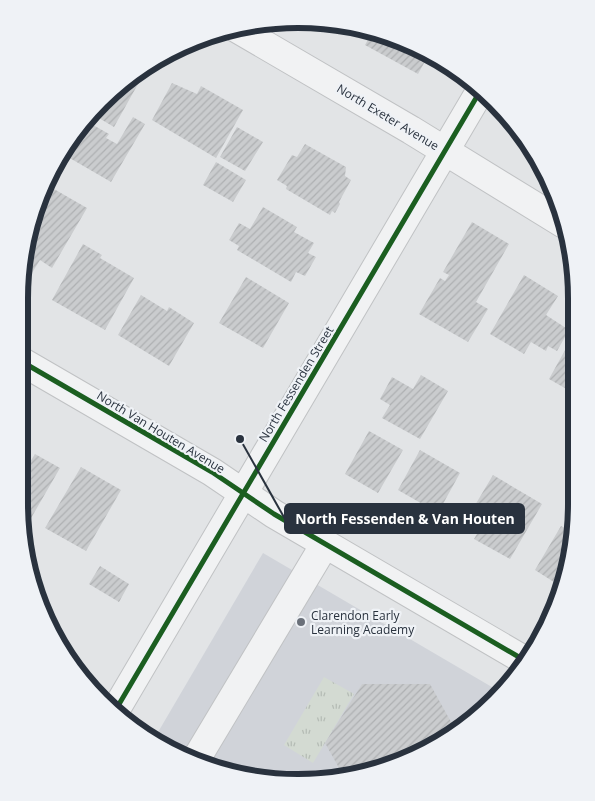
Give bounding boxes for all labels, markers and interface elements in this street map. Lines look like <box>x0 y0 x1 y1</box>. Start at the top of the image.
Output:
street label: North Exeter Avenue <box>334 80 442 154</box>
street label: North Fessenden Street <box>255 323 337 445</box>
street label: North Van Houten Avenue <box>94 387 229 477</box>
callout: North Fessenden & Van Houten <box>285 504 524 533</box>
text: North Fessenden & Van Houten <box>295 509 515 528</box>
place label: Clarendon Early Learning Academy <box>311 607 415 638</box>
marker: Clarendon Early Learning Academy <box>295 616 307 628</box>

